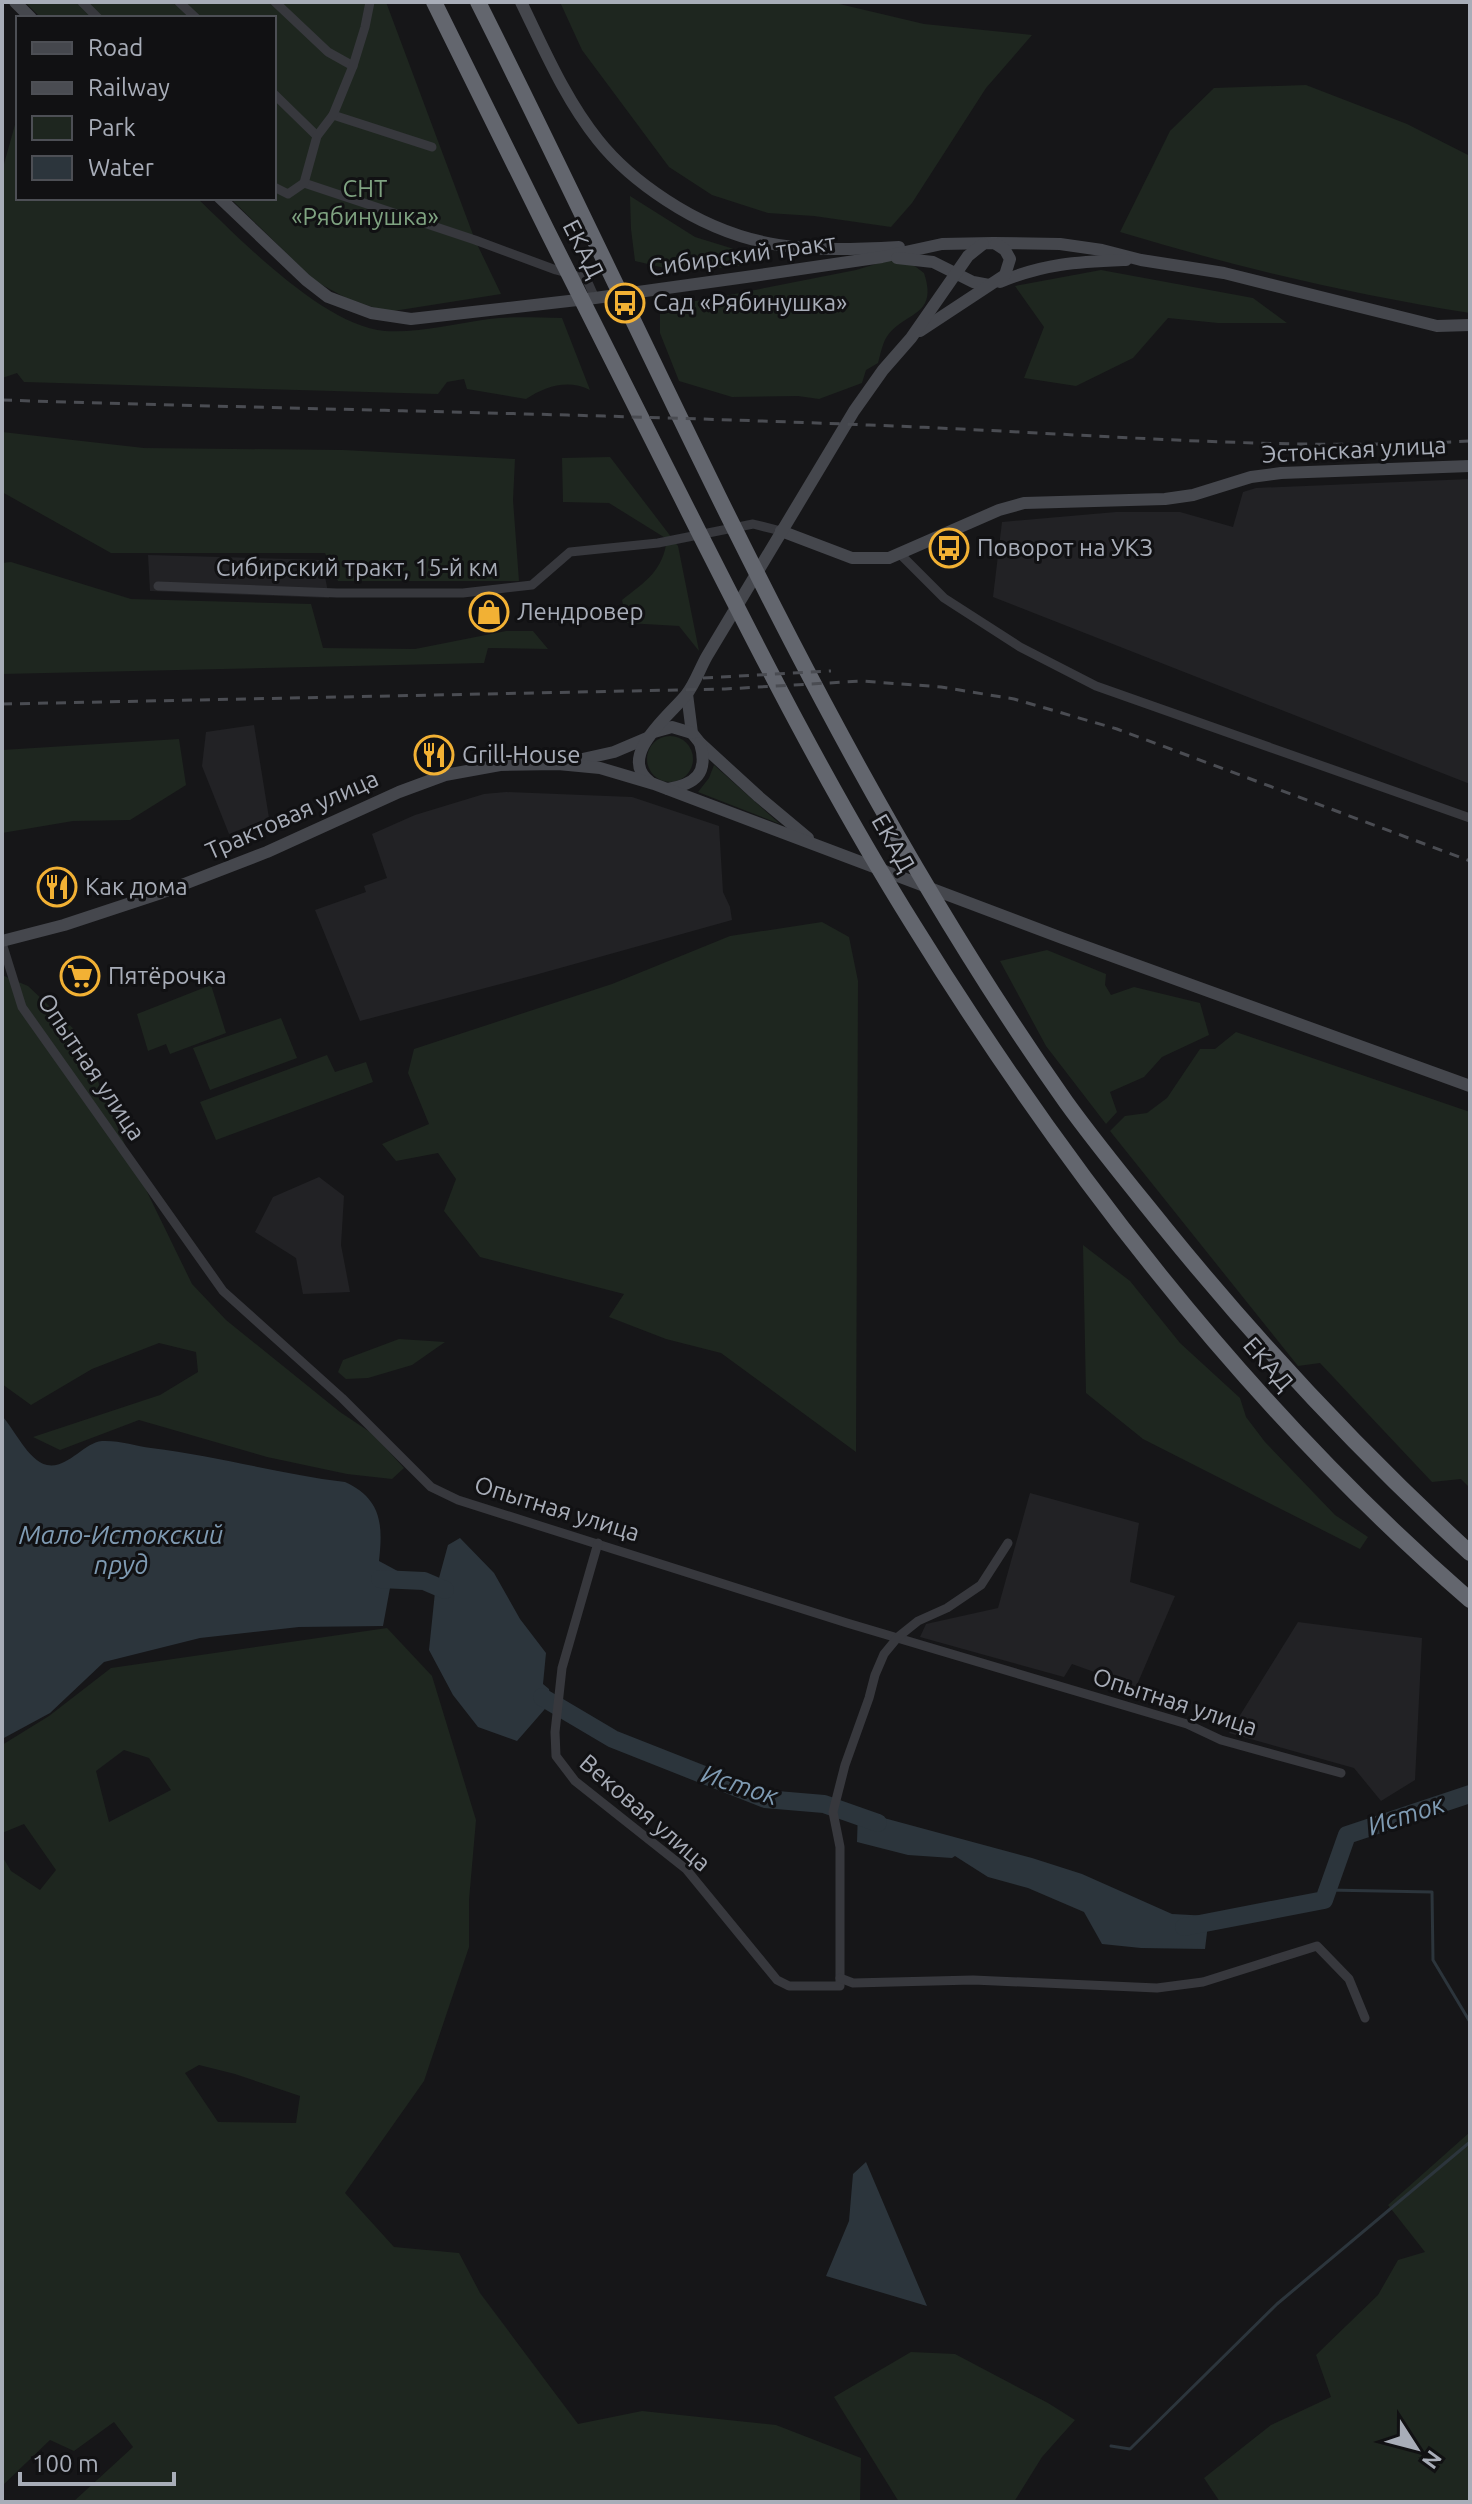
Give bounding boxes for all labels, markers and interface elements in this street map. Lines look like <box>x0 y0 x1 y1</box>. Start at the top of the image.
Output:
legend <box>16 16 276 200</box>
text: Road <box>88 34 143 61</box>
text: Railway <box>88 74 170 101</box>
text: Park <box>88 114 136 141</box>
text: Water <box>88 154 154 181</box>
park label: СНТ «Рябинушка» <box>291 175 439 230</box>
street label: ЕКАД <box>557 215 609 282</box>
street label: Сибирский тракт <box>647 228 838 281</box>
bus stop icon: Сад «Рябинушка» <box>604 282 646 324</box>
place label: Сад «Рябинушка» <box>653 289 847 316</box>
street label: Эстонская улица <box>1261 431 1447 468</box>
bus stop icon: Поворот на УКЗ <box>928 527 970 569</box>
place label: Поворот на УКЗ <box>977 534 1153 561</box>
street label: Сибирский тракт, 15-й км <box>216 554 498 581</box>
shop icon: Лендровер <box>468 591 510 633</box>
place label: Лендровер <box>517 598 644 625</box>
restaurant icon: Grill-House <box>413 734 455 776</box>
place label: Grill-House <box>462 741 581 768</box>
street label: Трактовая улица <box>201 764 382 865</box>
street label: ЕКАД <box>866 809 921 876</box>
restaurant icon: Как дома <box>36 866 78 908</box>
place label: Как дома <box>85 873 188 900</box>
supermarket icon: Пятёрочка <box>59 955 101 997</box>
place label: Пятёрочка <box>108 962 227 989</box>
street label: Опытная улица <box>32 988 151 1145</box>
street label: ЕКАД <box>1238 1332 1299 1396</box>
street label: Опытная улица <box>471 1471 643 1546</box>
water label: Мало-Истокский пруд <box>19 1520 223 1579</box>
street label: Опытная улица <box>1089 1662 1261 1741</box>
street label: Вековая улица <box>575 1749 716 1877</box>
water label: Исток <box>698 1758 783 1811</box>
water label: Исток <box>1364 1788 1448 1841</box>
north arrow <box>1376 2408 1456 2488</box>
scale bar <box>20 2436 174 2486</box>
text: N <box>1418 2446 1448 2474</box>
text: 100 m <box>32 2450 99 2477</box>

